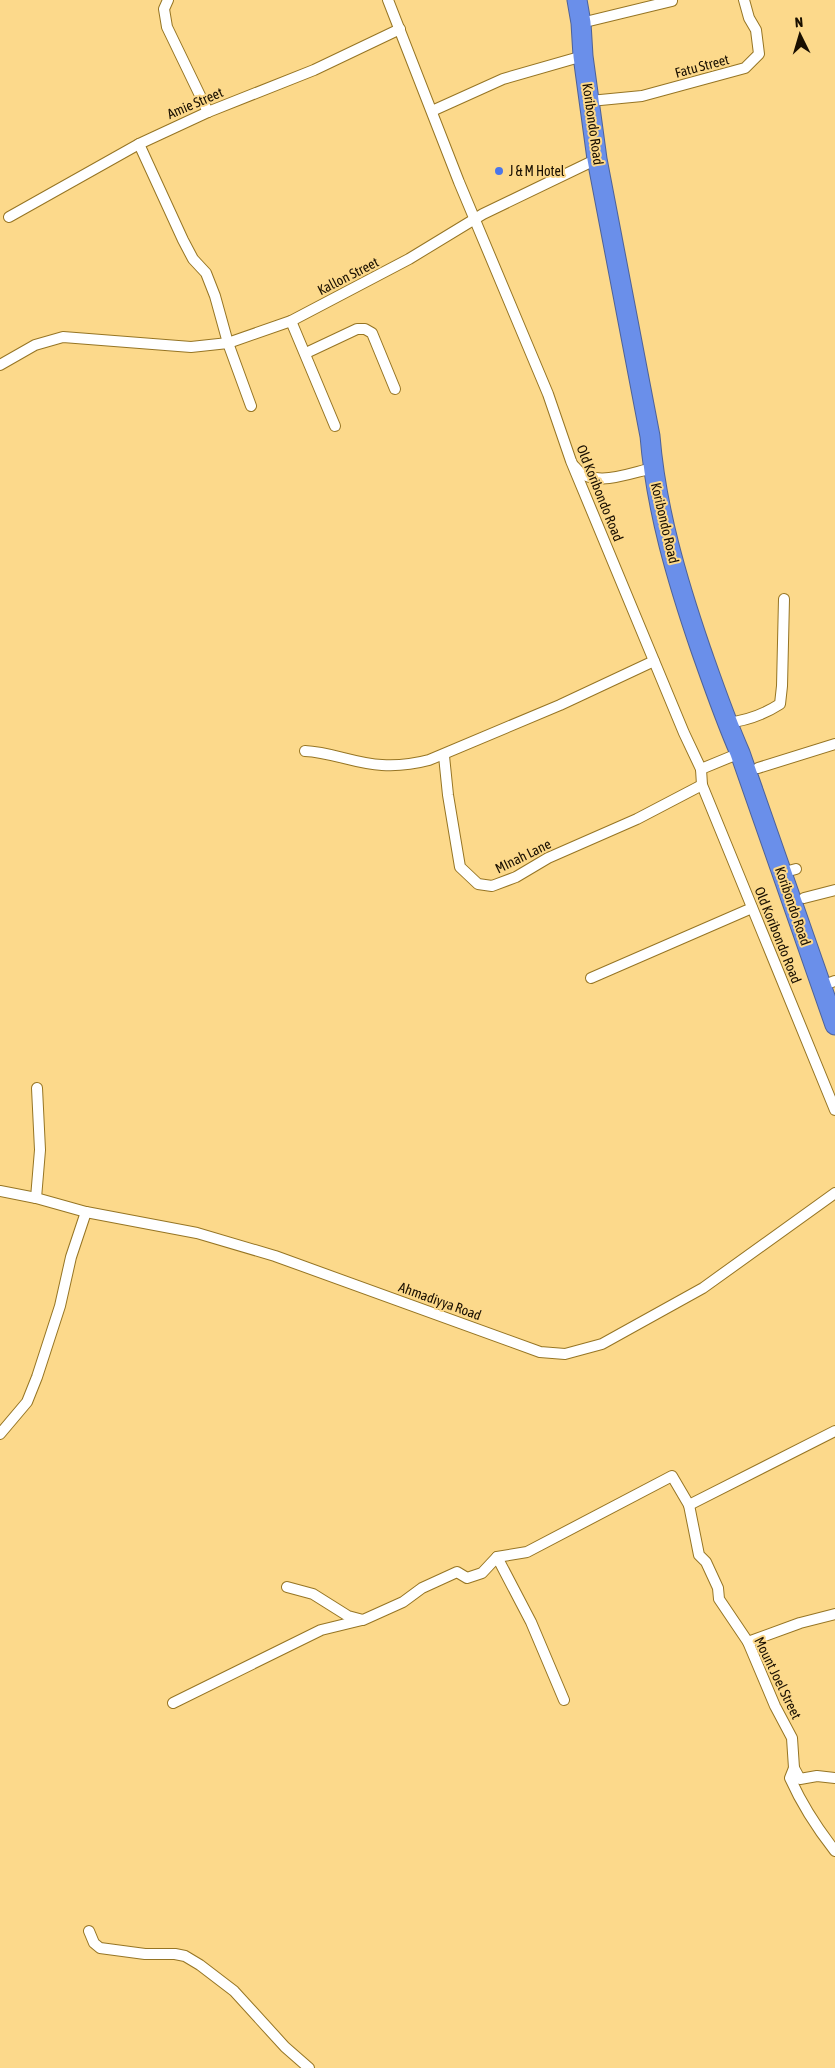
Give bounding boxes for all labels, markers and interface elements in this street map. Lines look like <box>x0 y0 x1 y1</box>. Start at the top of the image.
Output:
north arrow <box>775 10 825 60</box>
text: N <box>794 14 804 30</box>
street label: Fatu Street <box>673 51 731 81</box>
street label: Koribondo Road <box>579 82 607 166</box>
street label: Amie Street <box>165 84 225 122</box>
place label: J & M Hotel <box>509 163 565 179</box>
marker: J & M Hotel <box>493 165 505 177</box>
street label: Kallon Street <box>315 254 381 298</box>
street label: Old Koribondo Road <box>573 442 627 544</box>
street label: Koribondo Road <box>648 481 682 565</box>
street label: MInah Lane <box>493 836 553 876</box>
street label: Koribondo Road <box>772 864 814 948</box>
street label: Old Koribondo Road <box>751 884 805 986</box>
street label: Ahmadiyya Road <box>397 1279 483 1323</box>
street label: Mount Joel Street <box>751 1634 805 1722</box>

